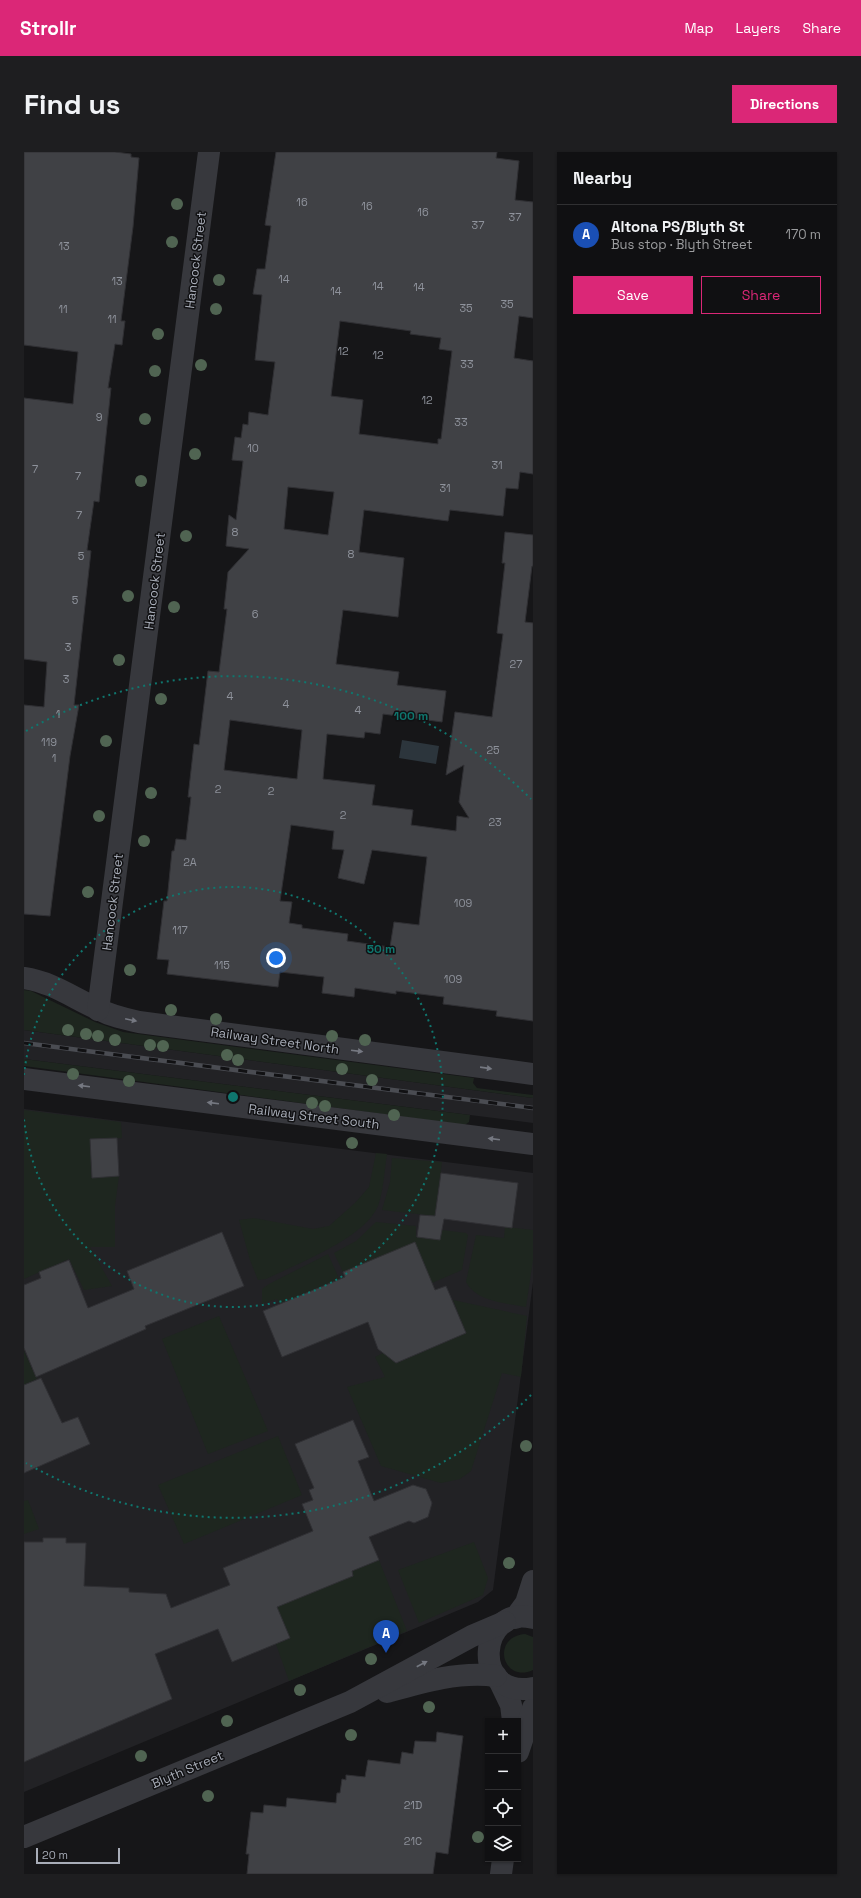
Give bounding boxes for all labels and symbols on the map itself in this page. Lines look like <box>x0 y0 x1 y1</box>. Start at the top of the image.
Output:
house number: 16 <box>296 195 308 209</box>
house number: 16 <box>361 199 373 213</box>
house number: 16 <box>417 205 429 219</box>
house number: 37 <box>509 210 521 224</box>
street label: Hancock Street <box>181 211 210 310</box>
house number: 37 <box>472 218 484 232</box>
house number: 13 <box>58 239 70 253</box>
house number: 14 <box>278 272 290 286</box>
house number: 13 <box>111 274 123 288</box>
house number: 14 <box>372 279 384 293</box>
house number: 14 <box>413 280 425 294</box>
house number: 14 <box>330 284 342 298</box>
house number: 35 <box>500 297 514 311</box>
house number: 35 <box>459 301 473 315</box>
house number: 11 <box>58 302 68 316</box>
house number: 11 <box>107 312 117 326</box>
house number: 12 <box>337 344 349 358</box>
house number: 12 <box>372 348 384 362</box>
house number: 33 <box>460 357 474 371</box>
house number: 12 <box>421 393 433 407</box>
house number: 9 <box>96 410 103 424</box>
house number: 33 <box>454 415 468 429</box>
house number: 10 <box>247 441 259 455</box>
house number: 31 <box>491 458 503 472</box>
house number: 7 <box>32 462 38 476</box>
house number: 7 <box>75 469 81 483</box>
house number: 31 <box>439 481 451 495</box>
house number: 7 <box>76 508 82 522</box>
house number: 8 <box>232 525 239 539</box>
street label: Hancock Street <box>140 532 169 631</box>
house number: 8 <box>348 547 355 561</box>
house number: 5 <box>78 549 85 563</box>
house number: 5 <box>72 593 79 607</box>
house number: 6 <box>252 607 259 621</box>
house number: 3 <box>65 640 72 654</box>
house number: 27 <box>510 657 522 671</box>
house number: 3 <box>63 672 70 686</box>
house number: 4 <box>227 689 234 703</box>
house number: 4 <box>283 697 290 711</box>
house number: 4 <box>355 703 362 717</box>
house number: 1 <box>56 707 60 721</box>
text: 100 m <box>394 708 428 724</box>
house number: 119 <box>41 735 57 749</box>
house number: 25 <box>486 743 500 757</box>
house number: 1 <box>52 751 56 765</box>
house number: 2 <box>215 782 222 796</box>
house number: 2 <box>268 784 275 798</box>
house number: 2 <box>340 808 347 822</box>
house number: 23 <box>488 815 502 829</box>
street label: Hancock Street <box>98 853 127 952</box>
house number: 2A <box>183 855 197 869</box>
house number: 109 <box>454 896 472 910</box>
house number: 117 <box>172 923 188 937</box>
text: 50 m <box>367 941 395 957</box>
your location <box>266 948 286 968</box>
house number: 115 <box>214 958 230 972</box>
house number: 109 <box>444 972 462 986</box>
one-way arrow <box>125 1017 138 1023</box>
street label: Railway Street North <box>210 1023 340 1058</box>
one-way arrow <box>351 1048 363 1054</box>
one-way arrow <box>480 1065 492 1071</box>
one-way arrow <box>78 1083 90 1090</box>
centre of rings <box>226 1090 240 1104</box>
one-way arrow <box>207 1100 219 1106</box>
street label: Railway Street South <box>247 1100 380 1133</box>
one-way arrow <box>488 1136 500 1142</box>
pin: A <box>373 1620 399 1653</box>
one-way arrow <box>416 1660 427 1667</box>
street label: Blyth Street <box>149 1747 226 1792</box>
house number: 21D <box>404 1798 422 1812</box>
house number: 21C <box>404 1834 422 1848</box>
scale bar <box>36 1846 120 1865</box>

